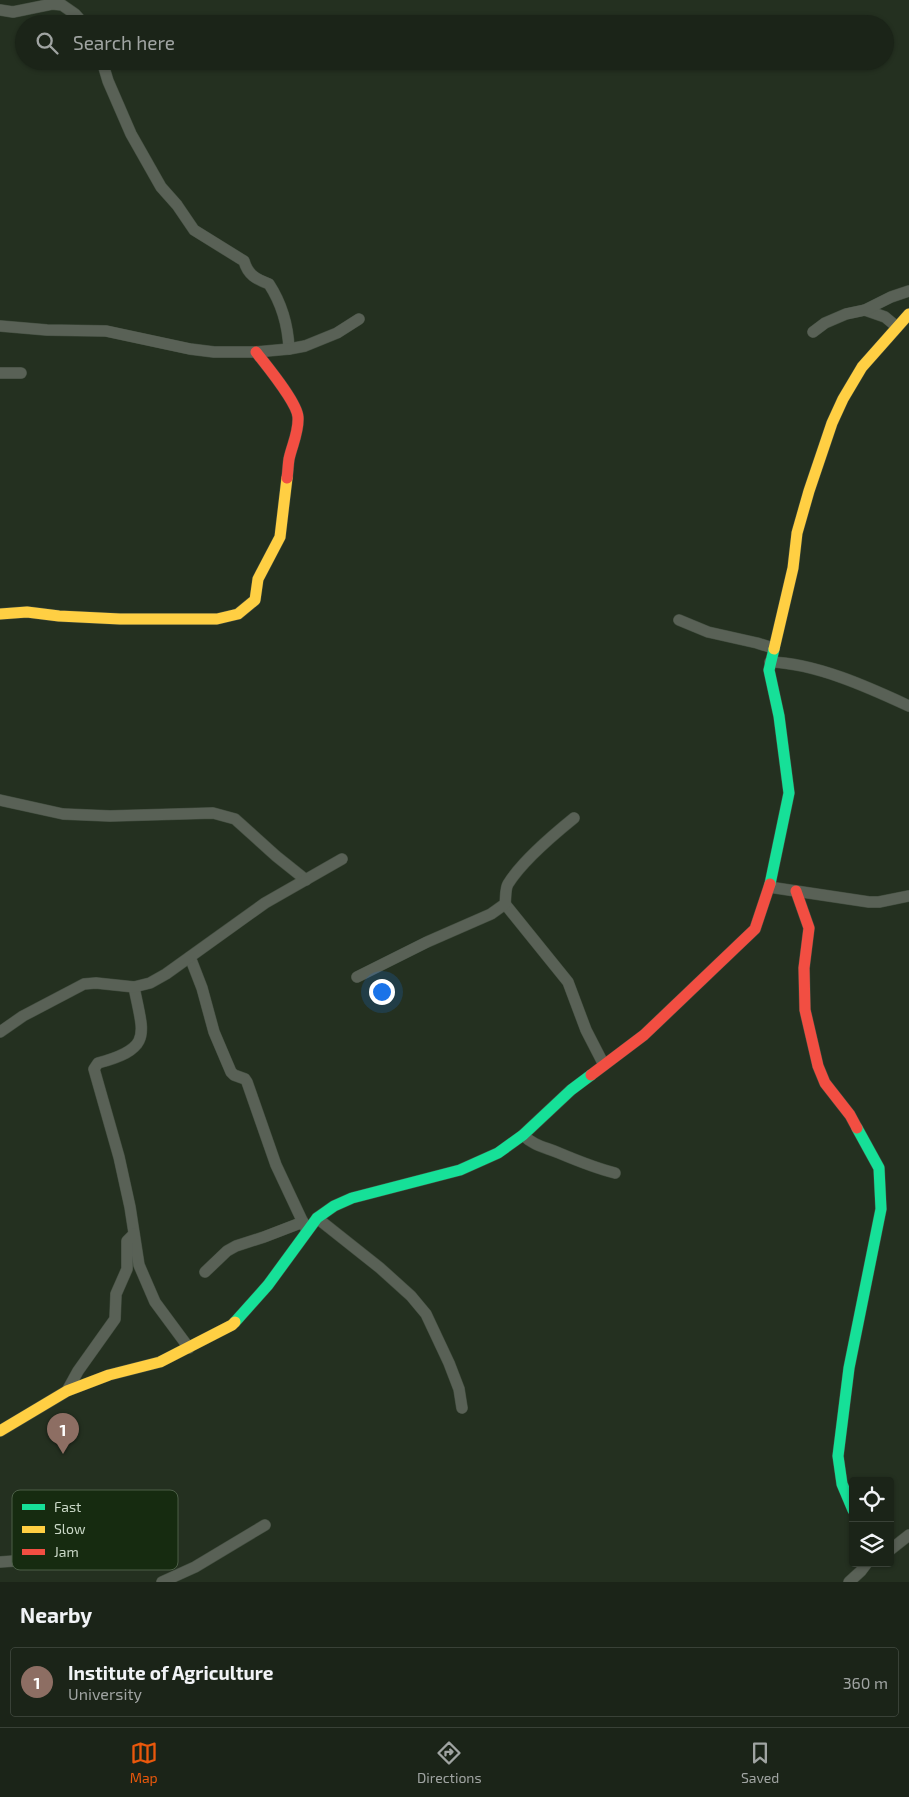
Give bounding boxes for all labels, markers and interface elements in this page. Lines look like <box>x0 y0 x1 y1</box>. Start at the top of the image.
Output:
search box <box>15 15 894 70</box>
icon: search <box>33 29 61 57</box>
text: Search here <box>73 31 175 54</box>
your location <box>369 979 395 1005</box>
pin: 1 <box>47 1413 79 1454</box>
map controls <box>849 1477 894 1567</box>
button: locate <box>849 1477 894 1522</box>
legend <box>12 1490 178 1570</box>
text: Fast <box>54 1498 81 1515</box>
text: Slow <box>54 1520 86 1537</box>
button: layers <box>849 1522 894 1567</box>
text: Jam <box>54 1543 79 1560</box>
text: Nearby <box>20 1602 92 1627</box>
text: Institute of Agriculture <box>68 1661 273 1684</box>
text: 1 <box>34 1673 40 1692</box>
text: 360 m <box>843 1673 888 1692</box>
text: University <box>68 1684 142 1703</box>
tab: Map <box>130 1739 158 1786</box>
tab: Directions <box>417 1739 482 1786</box>
tab: Saved <box>741 1739 779 1786</box>

